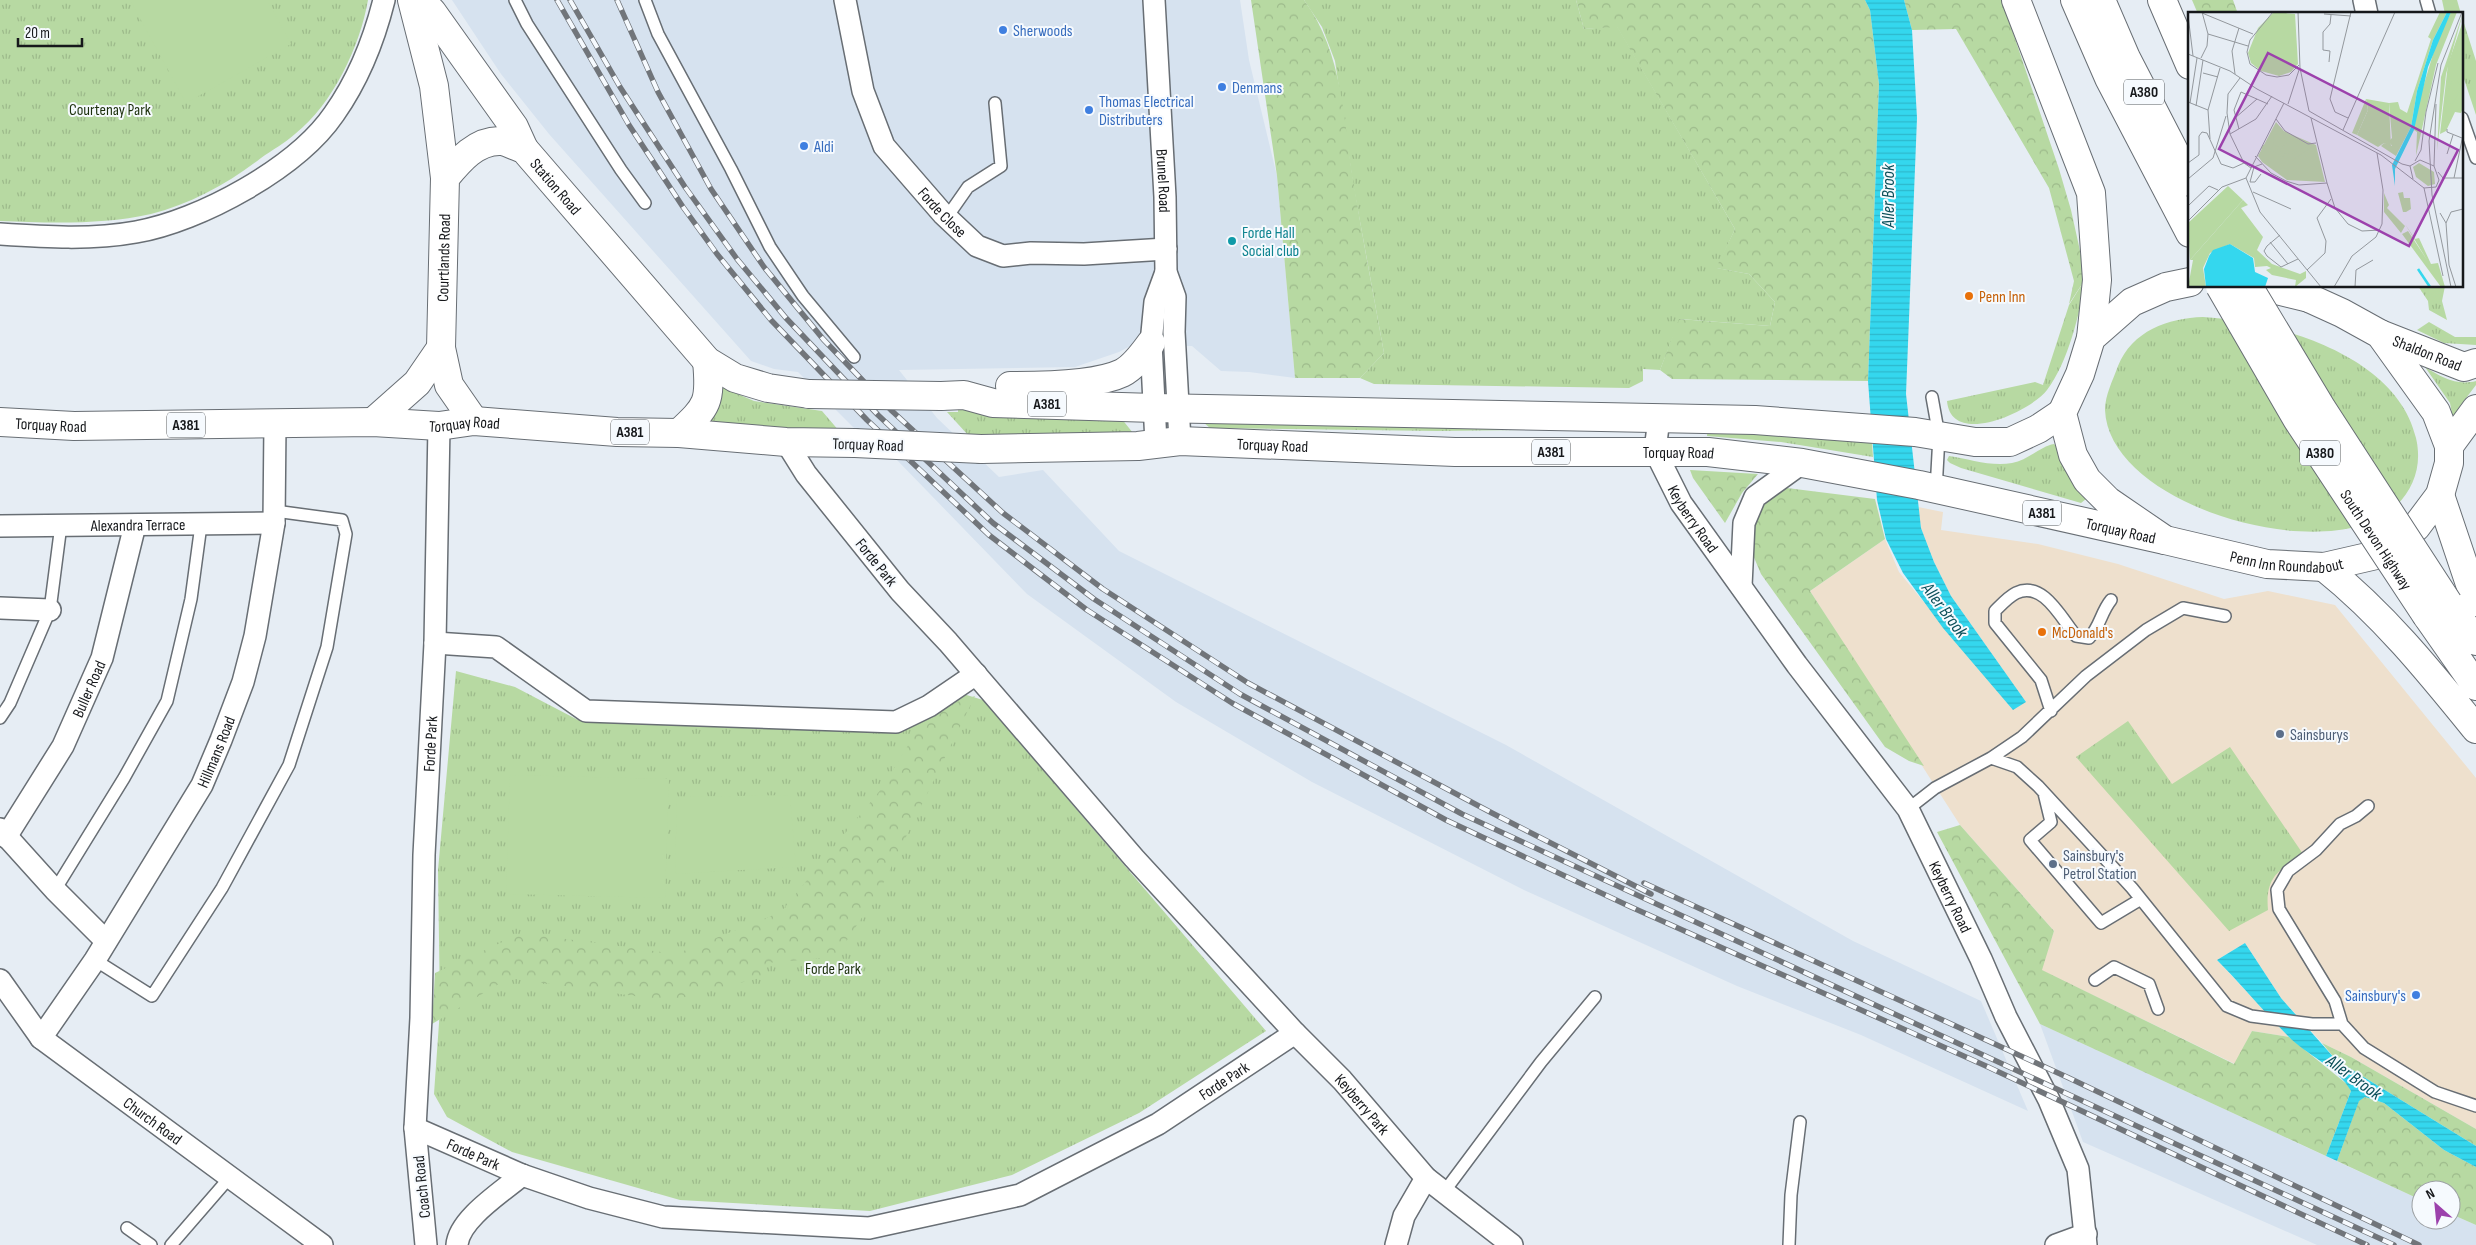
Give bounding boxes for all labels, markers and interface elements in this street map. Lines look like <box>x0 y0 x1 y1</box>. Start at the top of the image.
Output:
inset map <box>2188 12 2464 288</box>
scale bar <box>18 15 81 47</box>
place label: Sherwoods <box>1013 22 1073 41</box>
text: 20 m <box>25 24 50 43</box>
marker: Sherwoods <box>997 24 1009 36</box>
place label: Denmans <box>1232 79 1282 98</box>
road number: A380 <box>2124 80 2164 104</box>
marker: Denmans <box>1216 81 1228 93</box>
place label: Thomas Electrical Distributers <box>1099 93 1194 130</box>
park label: Courtenay Park <box>69 101 151 120</box>
marker: Thomas Electrical Distributers <box>1083 104 1095 116</box>
place label: Aldi <box>813 138 834 157</box>
marker: Aldi <box>798 140 810 152</box>
street label: Brunel Road <box>1151 148 1173 213</box>
street label: Station Road <box>525 155 585 219</box>
water label: Aller Brook <box>1878 163 1899 229</box>
street label: Forde Close <box>913 184 970 242</box>
street label: Courtlands Road <box>434 213 455 302</box>
place label: Forde Hall Social club <box>1242 224 1299 261</box>
marker: Forde Hall Social club <box>1226 235 1238 247</box>
place label: Penn Inn <box>1979 288 2025 307</box>
marker: Penn Inn <box>1963 290 1975 302</box>
street label: Shaldon Road <box>2390 332 2464 376</box>
road number: A381 <box>1028 392 1066 416</box>
road number: A381 <box>167 412 205 438</box>
street label: Torquay Road <box>428 413 501 437</box>
street label: Torquay Road <box>15 415 87 437</box>
road number: A381 <box>611 420 649 444</box>
street label: Torquay Road <box>832 435 904 456</box>
street label: Torquay Road <box>1237 435 1309 457</box>
road number: A381 <box>1532 440 1570 464</box>
road number: A380 <box>2300 440 2340 466</box>
street label: Torquay Road <box>1643 444 1715 464</box>
street label: Keyberry Road <box>1663 482 1721 557</box>
street label: South Devon Highway <box>2335 487 2415 594</box>
road number: A381 <box>2023 500 2061 526</box>
street label: Torquay Road <box>2084 515 2157 549</box>
street label: Alexandra Terrace <box>90 516 185 536</box>
street label: Forde Park <box>851 535 901 591</box>
street label: Penn Inn Roundabout <box>2228 548 2346 578</box>
water label: Aller Brook <box>1917 578 1973 643</box>
place label: McDonald's <box>2052 624 2114 643</box>
marker: McDonald's <box>2036 626 2048 638</box>
street label: Buller Road <box>69 658 111 721</box>
street label: Hillmans Road <box>194 714 240 791</box>
street label: Forde Park <box>420 716 442 772</box>
place label: Sainsburys <box>2290 726 2349 745</box>
marker: Sainsburys <box>2274 728 2286 740</box>
place label: Sainsbury's Petrol Station <box>2063 847 2137 884</box>
street label: Keyberry Road <box>1924 858 1975 936</box>
marker: Sainsbury's Petrol Station <box>2047 858 2059 870</box>
park label: Forde Park <box>805 960 861 979</box>
place label: Sainsbury's <box>2345 987 2406 1006</box>
marker: Sainsbury's <box>2410 989 2422 1001</box>
water label: Aller Brook <box>2321 1050 2386 1105</box>
street label: Forde Park <box>1196 1058 1253 1105</box>
street label: Keyberry Park <box>1330 1070 1393 1139</box>
street label: Church Road <box>119 1094 185 1149</box>
street label: Forde Park <box>444 1135 502 1175</box>
street label: Coach Road <box>410 1155 435 1219</box>
north arrow <box>2411 1180 2461 1230</box>
text: N <box>2423 1185 2438 1203</box>

